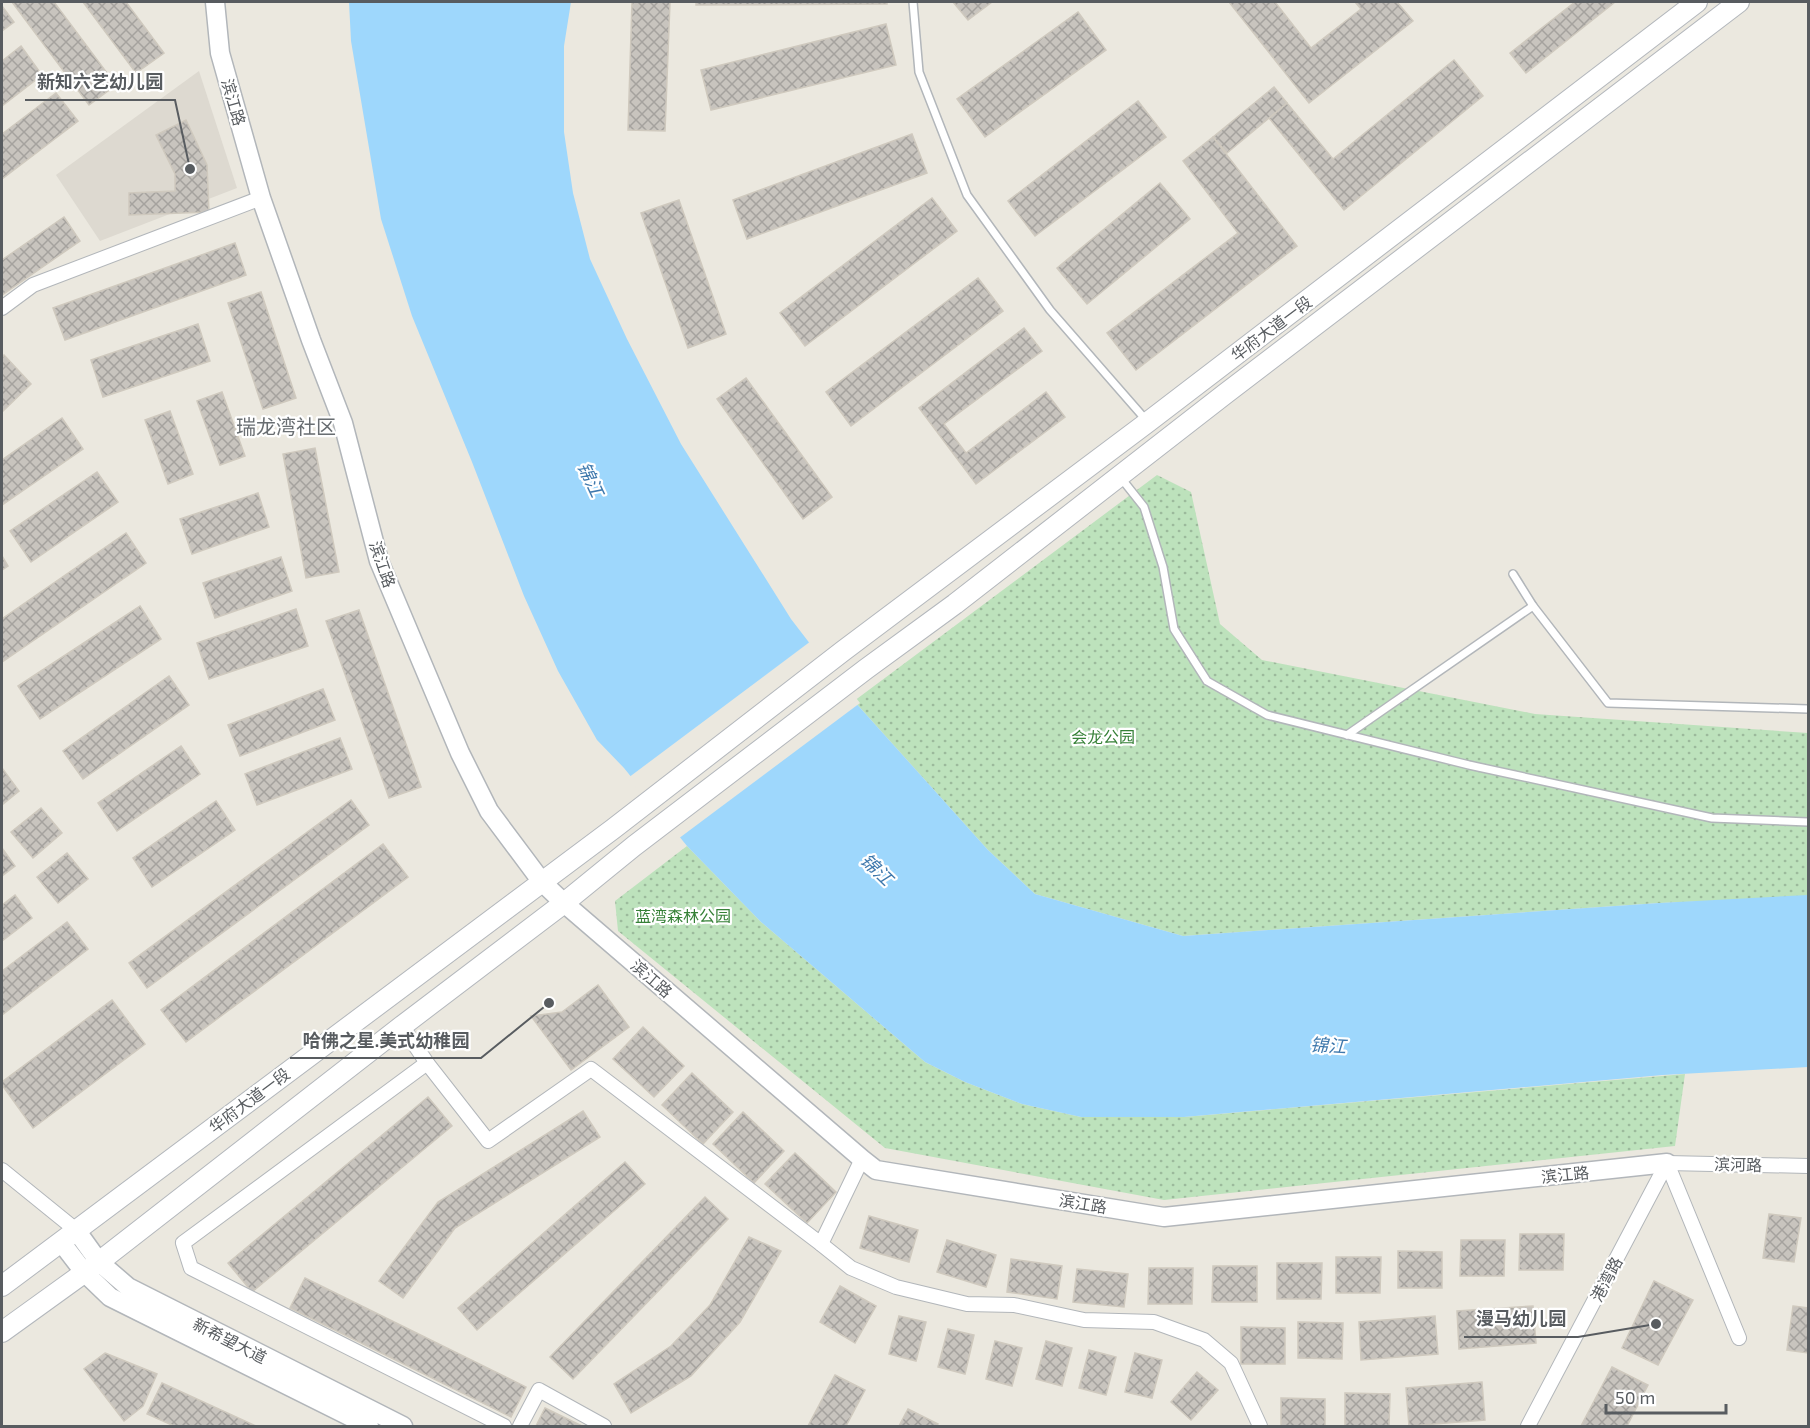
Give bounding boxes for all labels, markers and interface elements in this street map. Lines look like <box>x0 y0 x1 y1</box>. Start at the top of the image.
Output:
callout: 新知六艺幼儿园 <box>25 64 175 100</box>
text: 新知六艺幼儿园 <box>37 70 163 92</box>
street label: 滨江路 <box>218 76 250 128</box>
street label: 华府大道一段 <box>1227 292 1315 364</box>
district label: 瑞龙湾社区 <box>236 414 336 438</box>
water label: 锦江 <box>573 458 609 502</box>
street label: 滨江路 <box>366 538 400 590</box>
park label: 会龙公园 <box>1071 727 1135 746</box>
water label: 锦江 <box>856 849 899 891</box>
park label: 蓝湾森林公园 <box>635 906 731 925</box>
street label: 滨江路 <box>628 955 676 1001</box>
callout: 哈佛之星.美式幼稚园 <box>290 1022 481 1058</box>
text: 哈佛之星.美式幼稚园 <box>303 1029 469 1051</box>
water label: 锦江 <box>1309 1033 1349 1057</box>
street label: 华府大道一段 <box>205 1064 293 1136</box>
street label: 滨河路 <box>1714 1154 1762 1174</box>
street label: 滨江路 <box>1540 1162 1590 1186</box>
street label: 滨江路 <box>1058 1190 1108 1216</box>
street label: 港湾路 <box>1586 1253 1626 1305</box>
callout: 漫马幼儿园 <box>1464 1301 1578 1337</box>
text: 漫马幼儿园 <box>1476 1307 1566 1329</box>
street label: 新希望大道 <box>190 1313 270 1367</box>
scale bar <box>1606 1377 1726 1415</box>
text: 50 m <box>1615 1386 1655 1408</box>

